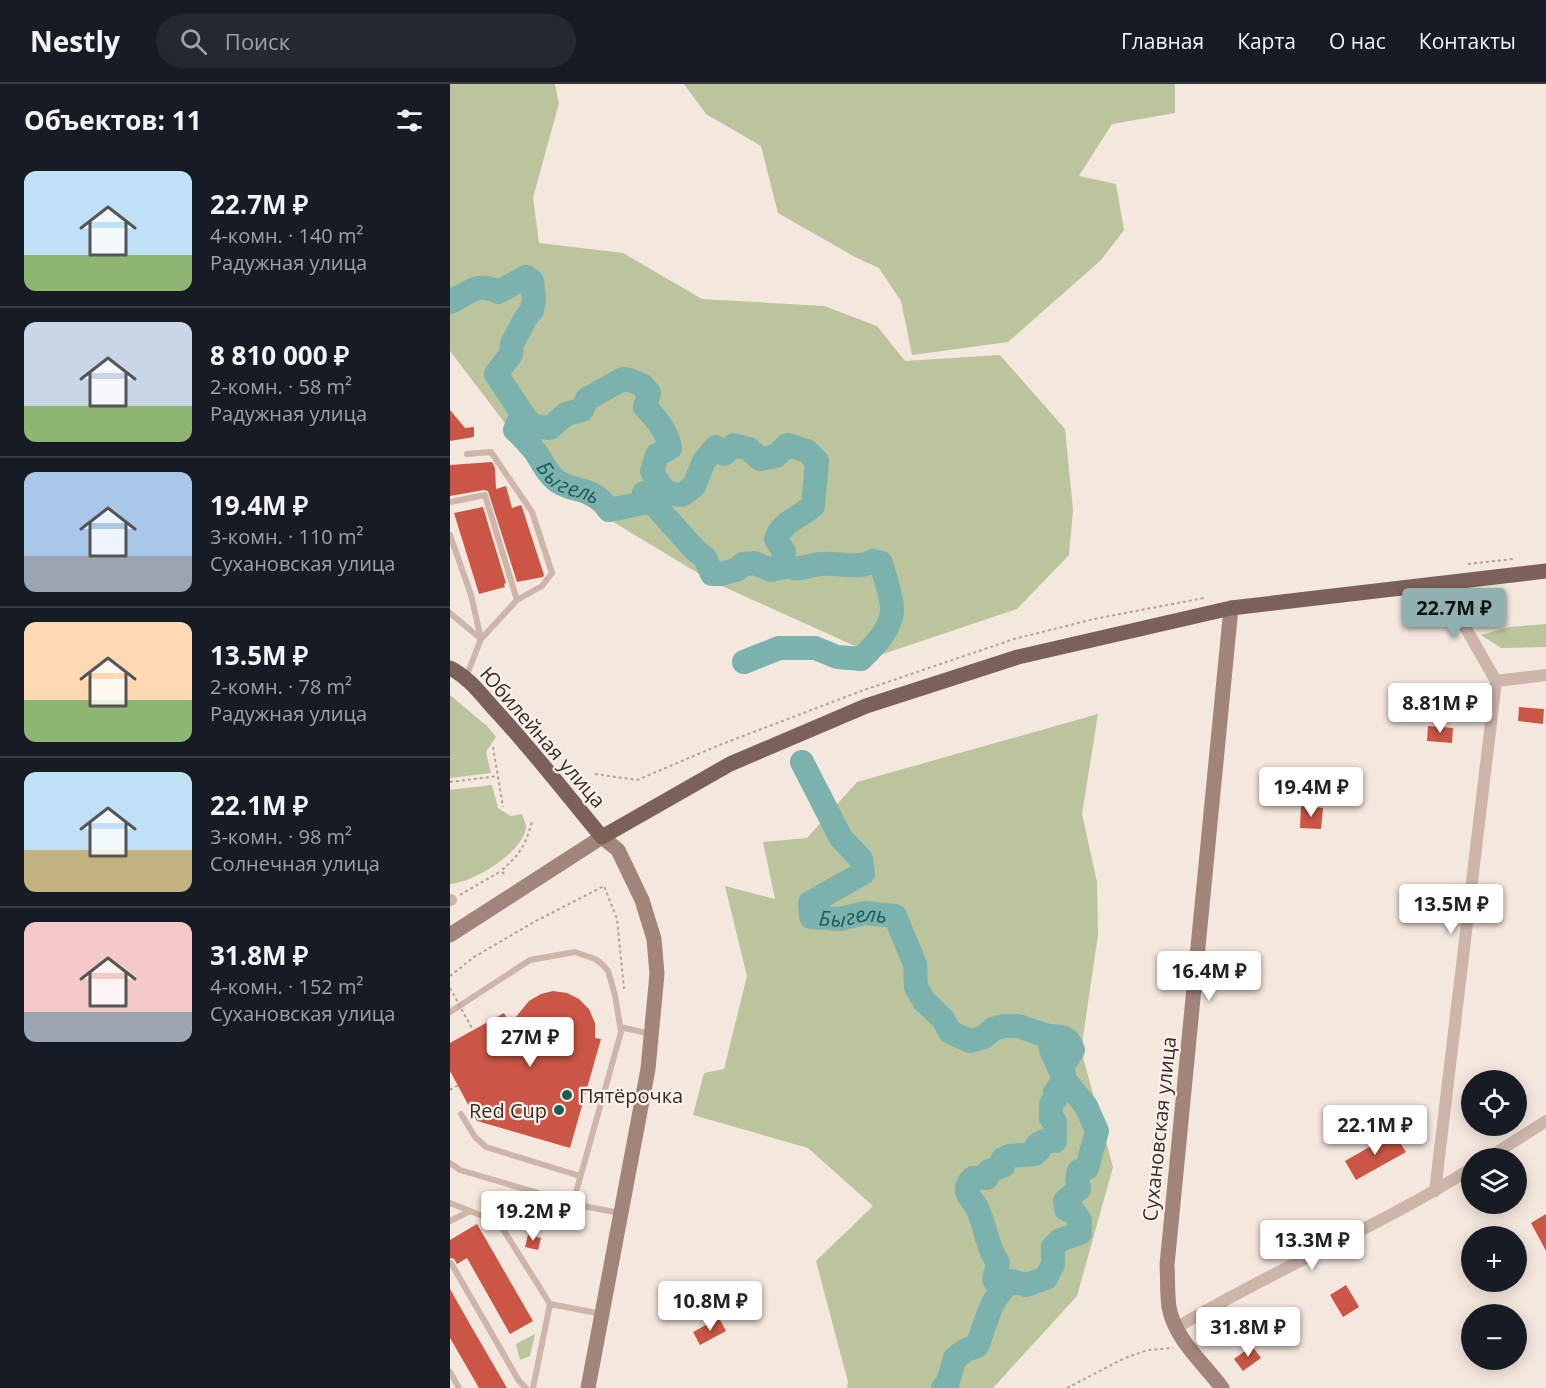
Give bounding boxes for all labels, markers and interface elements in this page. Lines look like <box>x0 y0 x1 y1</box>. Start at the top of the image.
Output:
search box <box>156 14 576 68</box>
text: Nestly <box>30 22 120 60</box>
icon: search <box>177 25 210 58</box>
text: Поиск <box>225 26 290 56</box>
text: Главная <box>1121 27 1204 55</box>
text: Карта <box>1237 27 1296 55</box>
text: О нас <box>1329 27 1386 55</box>
text: Контакты <box>1419 27 1516 55</box>
text: Объектов: 11 <box>24 102 202 138</box>
icon: filters <box>393 104 426 137</box>
text: 22.7M ₽ <box>210 186 308 222</box>
icon: home <box>72 195 144 267</box>
text: 4-комн. · 140 m² <box>210 222 363 249</box>
text: Радужная улица <box>210 249 367 276</box>
text: 8 810 000 ₽ <box>210 337 349 373</box>
icon: home <box>72 346 144 418</box>
text: 2-комн. · 58 m² <box>210 373 352 400</box>
text: Радужная улица <box>210 400 367 427</box>
water label: Быгель <box>530 455 606 510</box>
text: 19.4M ₽ <box>210 487 308 523</box>
icon: home <box>72 496 144 568</box>
text: 3-комн. · 110 m² <box>210 523 363 550</box>
text: Сухановская улица <box>210 550 395 577</box>
pin: 22.7M ₽ <box>1399 588 1509 639</box>
text: 22.7M ₽ <box>1416 594 1492 621</box>
text: 13.5M ₽ <box>210 637 308 673</box>
icon: home <box>72 646 144 718</box>
street label: Юбилейная улица <box>474 661 612 813</box>
text: 2-комн. · 78 m² <box>210 673 352 700</box>
pin: 8.81M ₽ <box>1385 683 1495 734</box>
text: 8.81M ₽ <box>1402 689 1478 716</box>
text: Радужная улица <box>210 700 367 727</box>
pin: 19.4M ₽ <box>1256 767 1366 818</box>
text: 19.4M ₽ <box>1273 773 1349 800</box>
text: 22.1M ₽ <box>210 787 308 823</box>
icon: home <box>72 796 144 868</box>
text: 3-комн. · 98 m² <box>210 823 352 850</box>
text: Солнечная улица <box>210 850 380 877</box>
pin: 13.5M ₽ <box>1396 884 1506 935</box>
text: 13.5M ₽ <box>1413 890 1489 917</box>
water label: Быгель <box>818 899 889 933</box>
text: 31.8M ₽ <box>210 937 308 973</box>
icon: home <box>72 946 144 1018</box>
pin: 16.4M ₽ <box>1154 951 1264 1002</box>
text: 16.4M ₽ <box>1171 957 1247 984</box>
text: 4-комн. · 152 m² <box>210 973 363 1000</box>
text: Сухановская улица <box>210 1000 395 1027</box>
pin: 27M ₽ <box>488 1017 572 1068</box>
text: 27M ₽ <box>501 1023 559 1050</box>
street label: Сухановская улица <box>1136 1035 1182 1223</box>
map controls <box>1461 1070 1527 1370</box>
button: locate <box>1461 1070 1527 1136</box>
place label: Пятёрочка <box>579 1082 683 1109</box>
marker: Пятёрочка <box>560 1088 574 1102</box>
place label: Red Cup <box>469 1097 547 1124</box>
marker: Red Cup <box>552 1103 566 1117</box>
pin: 22.1M ₽ <box>1320 1105 1430 1156</box>
text: 22.1M ₽ <box>1337 1111 1413 1138</box>
button: layers <box>1461 1148 1527 1214</box>
pin: 19.2M ₽ <box>478 1191 588 1242</box>
text: 19.2M ₽ <box>495 1197 571 1224</box>
pin: 13.3M ₽ <box>1257 1220 1367 1271</box>
text: 13.3M ₽ <box>1274 1226 1350 1253</box>
button: + <box>1461 1226 1527 1292</box>
pin: 10.8M ₽ <box>655 1281 765 1332</box>
text: 10.8M ₽ <box>672 1287 748 1314</box>
button: − <box>1461 1304 1527 1370</box>
pin: 31.8M ₽ <box>1193 1307 1303 1358</box>
text: 31.8M ₽ <box>1210 1313 1286 1340</box>

